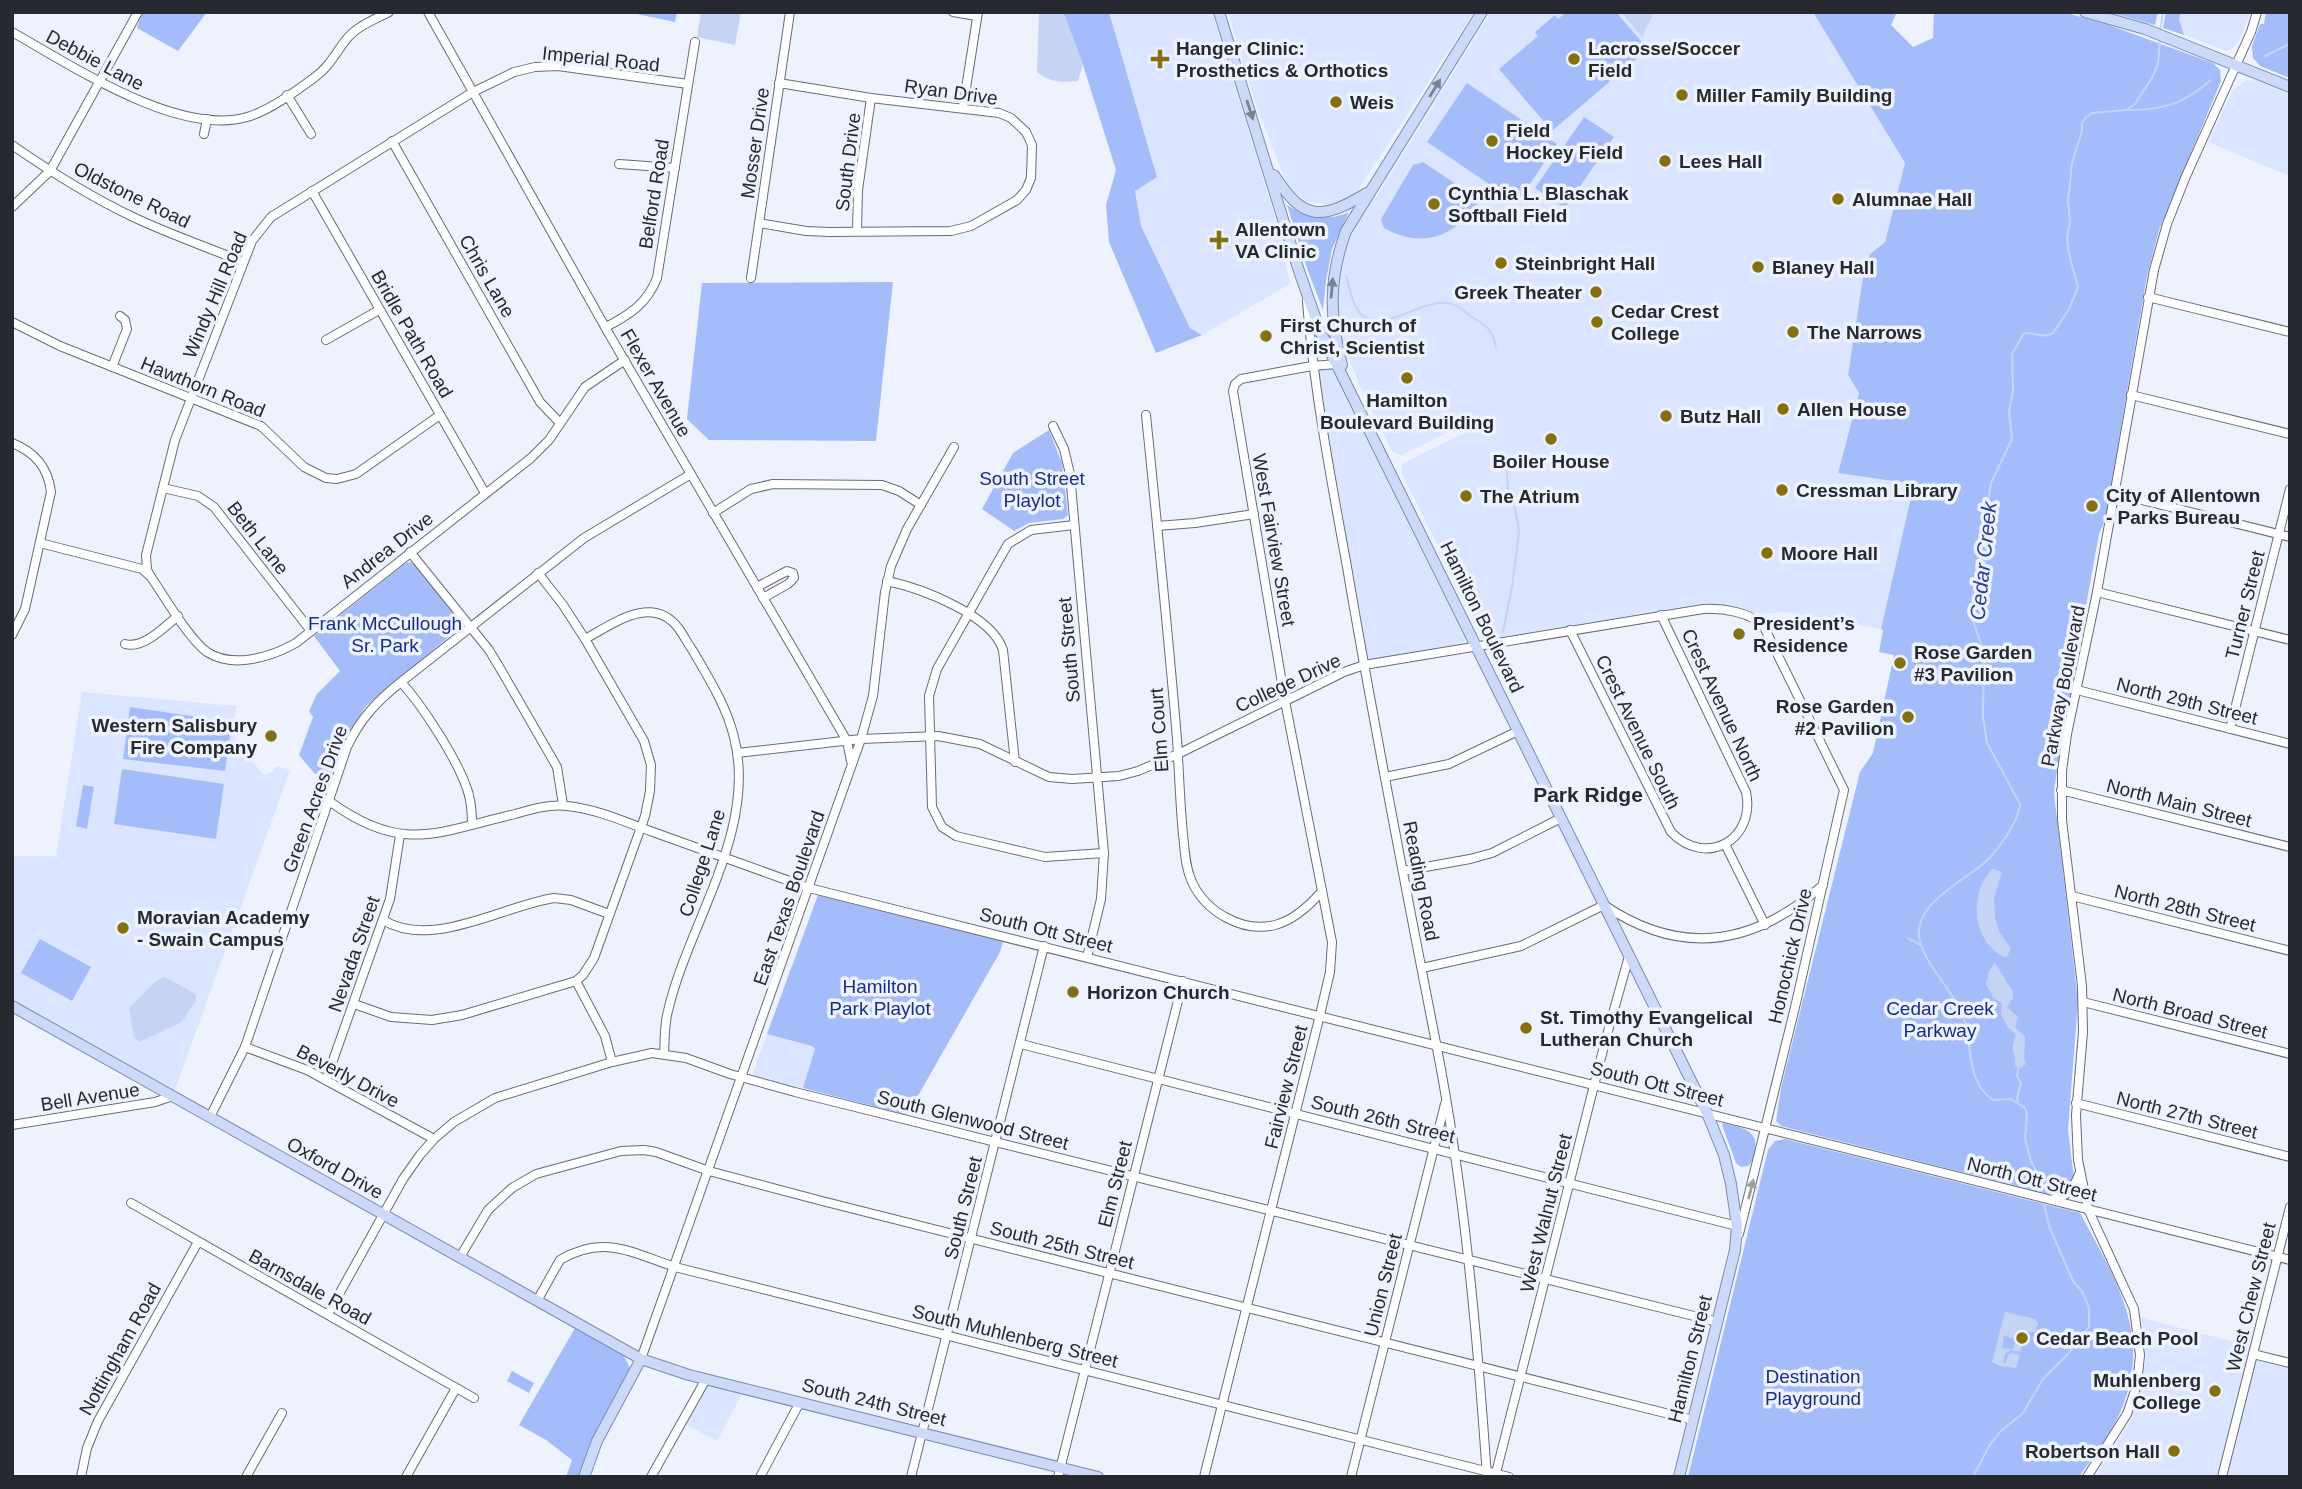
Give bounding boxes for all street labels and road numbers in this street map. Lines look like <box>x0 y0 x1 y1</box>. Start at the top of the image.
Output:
street label: Debbie Lane <box>42 25 148 95</box>
street label: Imperial Road <box>541 42 661 76</box>
street label: Ryan Drive <box>903 75 999 109</box>
street label: Mosser Drive <box>737 86 773 200</box>
street label: South Drive <box>832 111 864 213</box>
street label: Belford Road <box>635 138 673 250</box>
street label: Oldstone Road <box>70 158 194 232</box>
street label: Windy Hill Road <box>179 229 251 361</box>
street label: Chris Lane <box>455 231 519 321</box>
street label: Bridle Path Road <box>367 267 457 401</box>
street label: Flexer Avenue <box>617 325 695 441</box>
street label: Hawthorn Road <box>138 353 268 421</box>
street label: West Fairview Street <box>1248 452 1300 629</box>
street label: Beth Lane <box>223 497 293 579</box>
street label: Andrea Drive <box>337 508 437 592</box>
street label: Hamilton Boulevard <box>1436 538 1528 696</box>
street label: Turner Street <box>2221 548 2269 662</box>
street label: South Street <box>1054 596 1084 704</box>
street label: Parkway Boulevard <box>2037 604 2089 768</box>
street label: Crest Avenue North <box>1678 626 1766 784</box>
street label: College Drive <box>1232 649 1344 717</box>
street label: Crest Avenue South <box>1592 652 1684 812</box>
street label: North 29th Street <box>2114 673 2260 729</box>
street label: Elm Court <box>1146 686 1172 773</box>
street label: Green Acres Drive <box>279 722 351 876</box>
street label: North Main Street <box>2104 775 2254 831</box>
street label: College Lane <box>675 807 729 919</box>
street label: East Texas Boulevard <box>749 808 829 988</box>
street label: Reading Road <box>1399 819 1443 943</box>
street label: North 28th Street <box>2112 880 2258 936</box>
street label: Honochick Drive <box>1764 886 1816 1026</box>
street label: Nevada Street <box>324 892 384 1015</box>
street label: South Ott Street <box>977 903 1115 957</box>
street label: North Broad Street <box>2111 984 2270 1043</box>
street label: Fairview Street <box>1260 1022 1312 1151</box>
street label: Beverly Drive <box>293 1040 403 1112</box>
street label: South Ott Street <box>1588 1057 1726 1111</box>
street label: Bell Avenue <box>39 1079 141 1115</box>
street label: South Glenwood Street <box>875 1086 1072 1154</box>
street label: North 27th Street <box>2114 1087 2260 1143</box>
street label: South 26th Street <box>1309 1091 1458 1147</box>
street label: West Walnut Street <box>1516 1131 1576 1294</box>
street label: Oxford Drive <box>283 1133 387 1203</box>
street label: Elm Street <box>1094 1138 1136 1230</box>
street label: North Ott Street <box>1965 1153 2100 1205</box>
street label: South Street <box>940 1154 986 1262</box>
street label: South 25th Street <box>988 1217 1137 1273</box>
street label: West Chew Street <box>2222 1220 2280 1374</box>
street label: Union Street <box>1360 1231 1406 1339</box>
street label: Barnsdale Road <box>245 1245 375 1329</box>
street label: Nottingham Road <box>75 1279 165 1419</box>
street label: Hamilton Street <box>1664 1292 1716 1425</box>
street label: South Muhlenberg Street <box>910 1300 1121 1372</box>
street label: South 24th Street <box>800 1374 949 1430</box>

